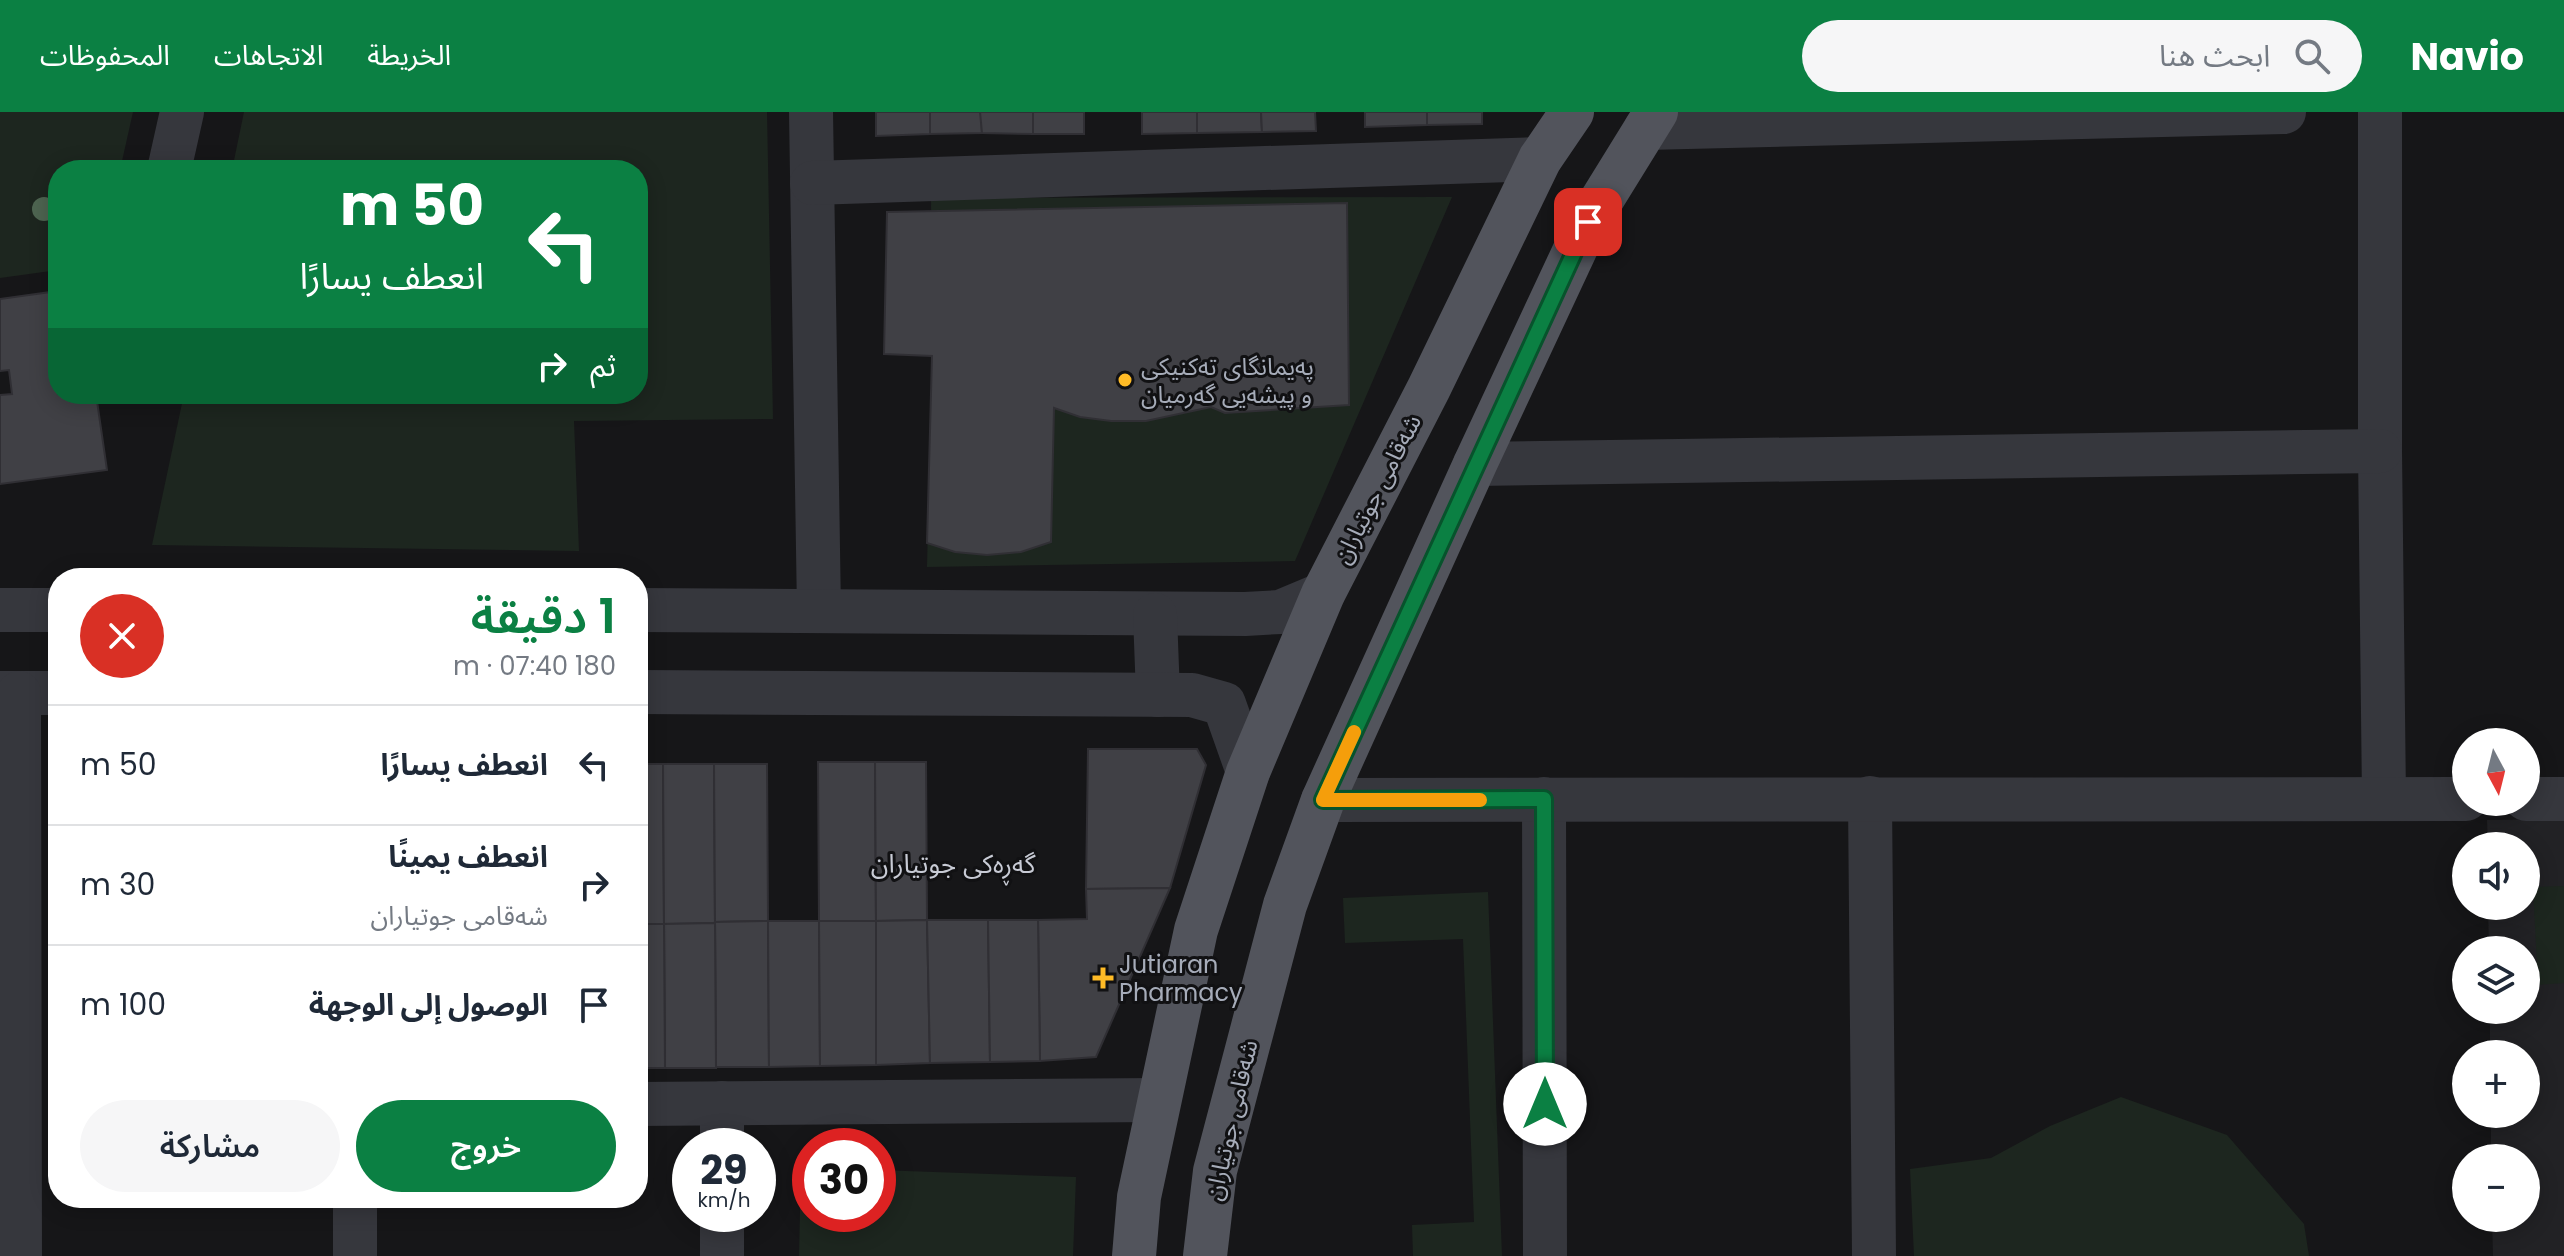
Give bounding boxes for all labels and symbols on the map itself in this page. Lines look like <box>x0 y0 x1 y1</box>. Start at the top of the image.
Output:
pin <box>1554 188 1622 256</box>
place label: پەیمانگای تەکنیکی و پیشەیی گەرمیان <box>1141 350 1314 411</box>
marker: پەیمانگای تەکنیکی و پیشەیی گەرمیان <box>1116 371 1134 389</box>
street label: شەقامی جوتیاران <box>1325 409 1429 569</box>
north arrow <box>2452 728 2540 816</box>
district label: گەڕەکی جوتیاران <box>871 846 1036 886</box>
place label: Jutiaran Pharmacy <box>1119 948 1243 1009</box>
marker: Jutiaran Pharmacy <box>1094 969 1112 987</box>
street label: شەقامی جوتیاران <box>1196 1036 1266 1204</box>
position arrow <box>1503 1062 1587 1146</box>
speed limit sign: 30 <box>792 1128 896 1232</box>

